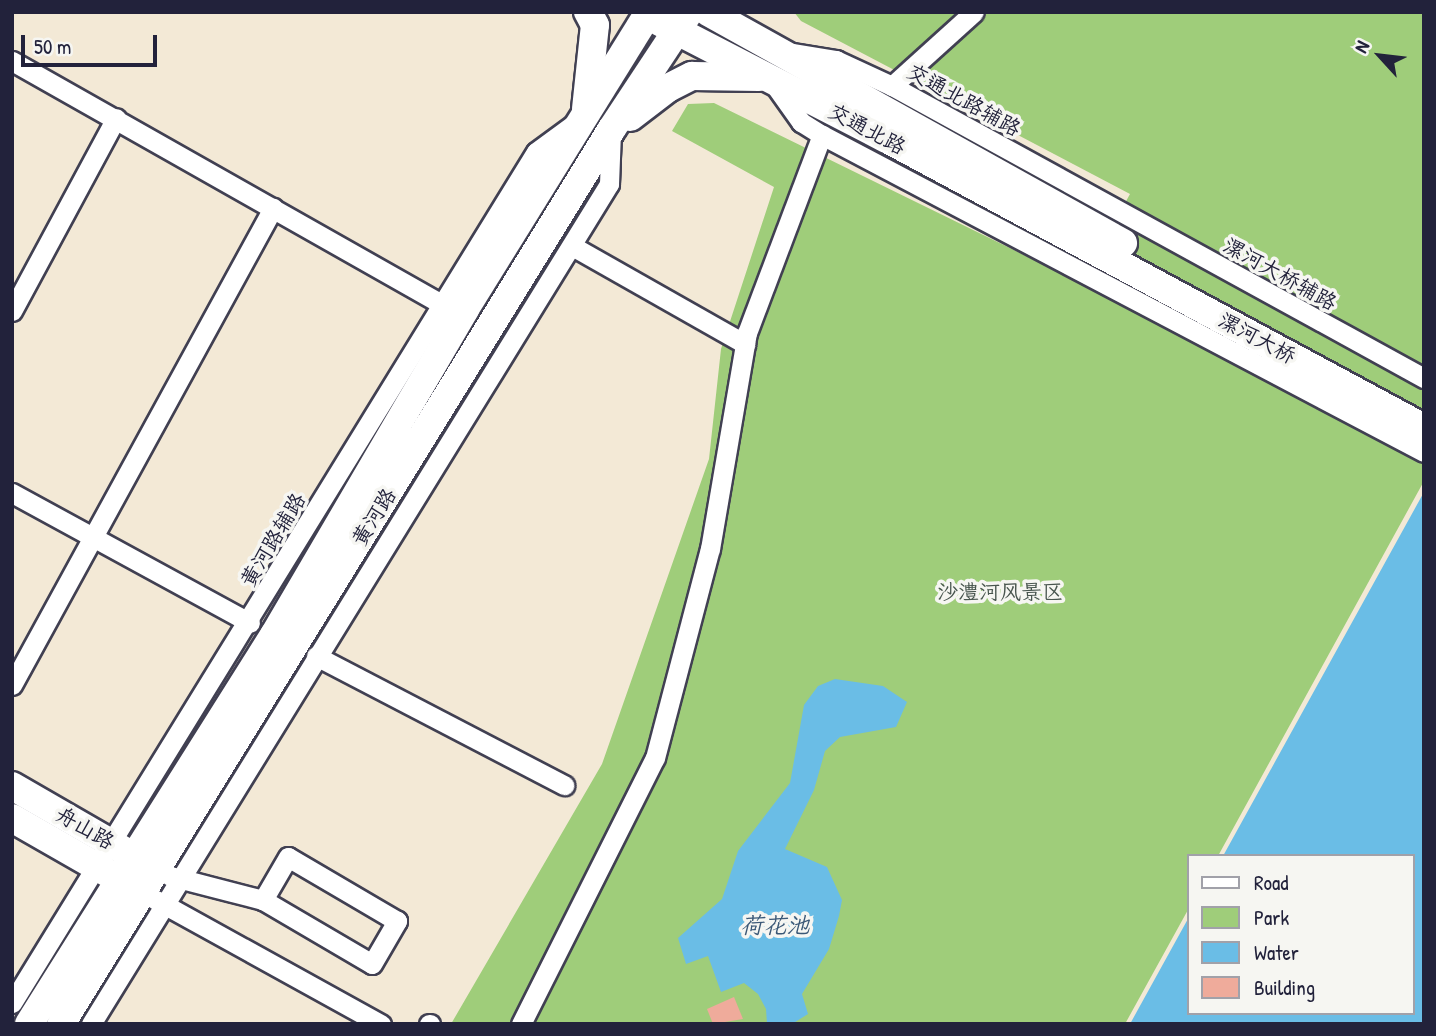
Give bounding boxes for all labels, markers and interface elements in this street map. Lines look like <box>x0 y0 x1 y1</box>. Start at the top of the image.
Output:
scale bar <box>24 21 161 65</box>
north arrow <box>1345 21 1415 91</box>
text: 50 m <box>34 32 71 61</box>
text: N <box>1347 36 1375 57</box>
street label: 交通北路辅路 <box>903 58 1025 142</box>
street label: 交通北路 <box>824 98 910 160</box>
street label: 漯河大桥辅路 <box>1219 232 1341 316</box>
street label: 漯河大桥 <box>1214 307 1300 369</box>
street label: 黄河路 <box>347 484 401 550</box>
street label: 黄河路辅路 <box>235 489 311 591</box>
park label: 沙澧河风景区 <box>937 579 1063 605</box>
street label: 舟山路 <box>51 801 119 855</box>
legend <box>1188 854 1415 1015</box>
text: Road <box>1254 868 1288 897</box>
text: Park <box>1254 903 1289 932</box>
water label: 荷花池 <box>741 911 809 939</box>
text: Water <box>1254 938 1299 967</box>
text: Building <box>1254 973 1315 1002</box>

